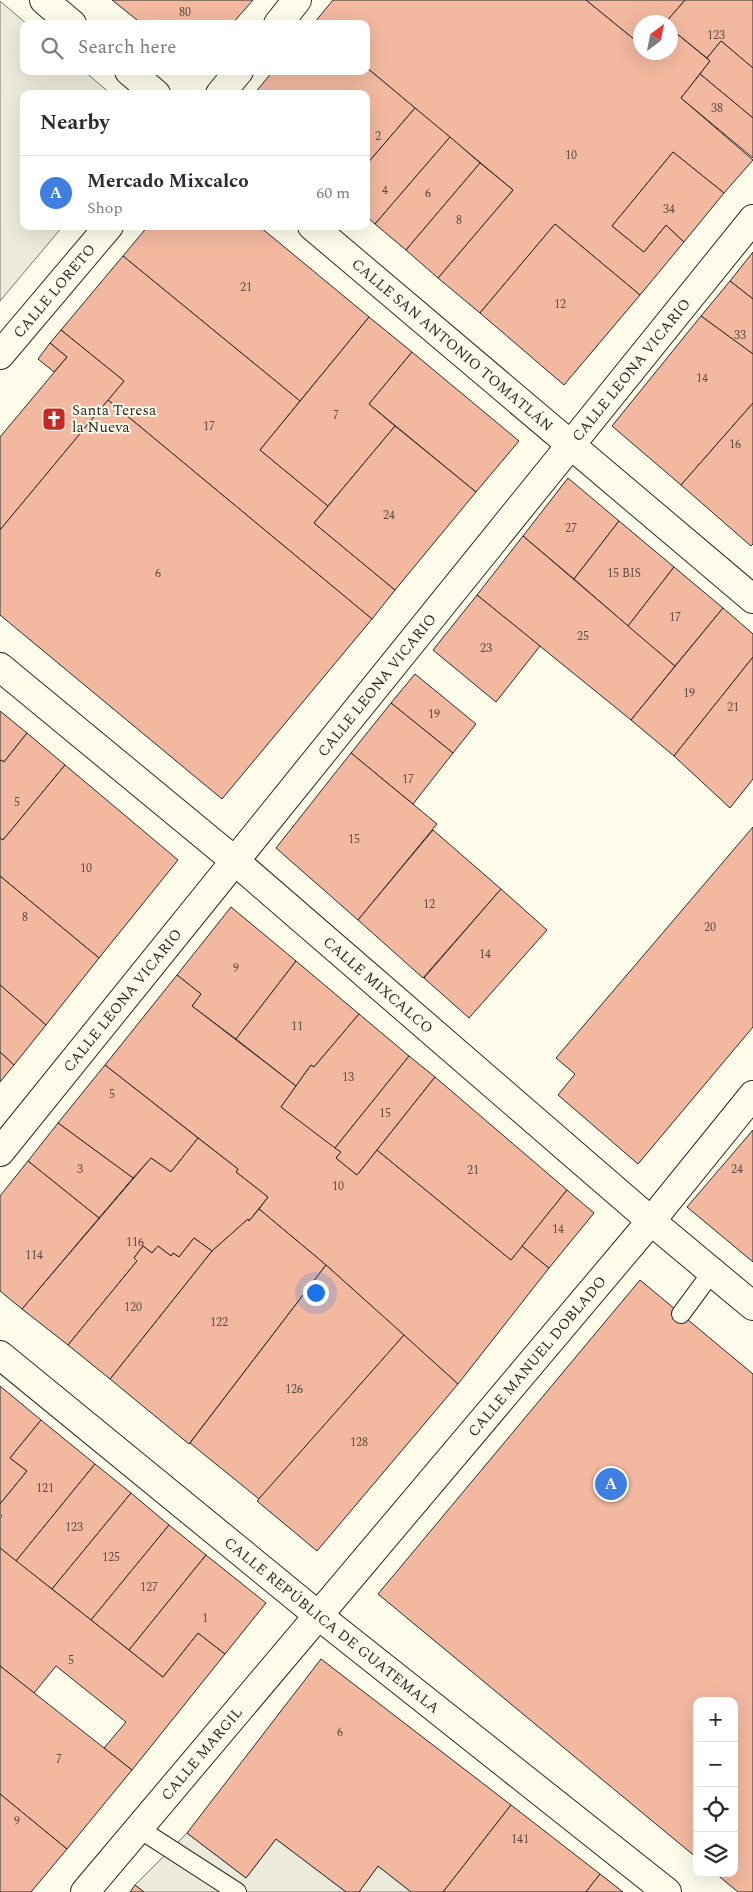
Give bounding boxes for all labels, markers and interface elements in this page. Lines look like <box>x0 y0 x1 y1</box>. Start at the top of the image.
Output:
house number: 80 <box>179 3 191 22</box>
north arrow <box>633 15 678 60</box>
search box <box>20 20 370 75</box>
house number: 123 <box>707 26 725 45</box>
text: Search here <box>78 33 177 62</box>
icon: search <box>38 34 66 62</box>
house number: 38 <box>711 99 723 118</box>
text: Nearby <box>40 107 110 139</box>
house number: 2 <box>375 127 381 146</box>
house number: 10 <box>565 146 577 165</box>
text: Mercado Mixcalco <box>87 167 249 196</box>
text: A <box>50 181 62 205</box>
text: 60 m <box>316 181 350 205</box>
house number: 4 <box>382 181 388 200</box>
house number: 6 <box>425 184 431 203</box>
text: Shop <box>87 196 123 220</box>
house number: 34 <box>663 200 675 219</box>
house number: 8 <box>456 211 462 230</box>
street label: CALLE LORETO <box>8 239 101 344</box>
street label: CALLE SAN ANTONIO TOMATLÁN <box>346 253 558 437</box>
house number: 21 <box>240 278 252 297</box>
street label: CALLE LEONA VICARIO <box>567 294 697 447</box>
house number: 12 <box>554 295 566 314</box>
house number: 33 <box>734 326 746 345</box>
house number: 14 <box>696 369 708 388</box>
place label: Santa Teresa la Nueva <box>72 399 157 439</box>
church icon: Santa Teresa la Nueva <box>41 406 67 432</box>
house number: 7 <box>333 406 339 425</box>
house number: 17 <box>203 417 215 436</box>
house number: 16 <box>729 435 741 454</box>
house number: 24 <box>383 506 395 525</box>
house number: 27 <box>565 519 577 538</box>
house number: 6 <box>155 564 161 583</box>
house number: 15 BIS <box>607 564 641 583</box>
house number: 17 <box>669 608 681 627</box>
street label: CALLE LEONA VICARIO <box>312 609 442 762</box>
house number: 25 <box>577 627 589 646</box>
house number: 23 <box>480 639 492 658</box>
house number: 19 <box>683 684 695 703</box>
house number: 21 <box>727 698 739 717</box>
house number: 19 <box>428 705 440 724</box>
house number: 17 <box>402 770 414 789</box>
house number: 5 <box>14 793 20 812</box>
house number: 15 <box>348 830 360 849</box>
house number: 10 <box>80 859 92 878</box>
house number: 12 <box>423 895 435 914</box>
house number: 8 <box>22 908 28 927</box>
house number: 20 <box>704 918 716 937</box>
street label: CALLE LEONA VICARIO <box>58 924 188 1077</box>
street label: CALLE MIXCALCO <box>318 931 438 1040</box>
house number: 14 <box>479 945 491 964</box>
house number: 9 <box>233 959 239 978</box>
house number: 11 <box>291 1017 303 1036</box>
house number: 13 <box>342 1068 354 1087</box>
house number: 5 <box>109 1085 115 1104</box>
house number: 15 <box>379 1104 391 1123</box>
house number: 3 <box>77 1160 83 1179</box>
house number: 24 <box>731 1160 743 1179</box>
house number: 21 <box>467 1161 479 1180</box>
house number: 10 <box>332 1177 344 1196</box>
house number: 14 <box>552 1220 564 1239</box>
house number: 116 <box>126 1233 144 1252</box>
house number: 114 <box>25 1246 43 1265</box>
street label: CALLE MANUEL DOBLADO <box>463 1271 612 1442</box>
your location <box>303 1280 329 1306</box>
house number: 120 <box>124 1298 142 1317</box>
house number: 122 <box>210 1313 228 1332</box>
house number: 126 <box>285 1380 303 1399</box>
house number: 128 <box>350 1433 368 1452</box>
pin: A <box>595 1465 627 1503</box>
house number: 121 <box>36 1479 54 1498</box>
house number: 123 <box>65 1518 83 1537</box>
street label: CALLE REPÚBLICA DE GUATEMALA <box>219 1532 444 1719</box>
house number: 125 <box>102 1548 120 1567</box>
house number: 127 <box>140 1578 158 1597</box>
house number: 1 <box>202 1609 208 1628</box>
house number: 5 <box>68 1651 74 1670</box>
map controls <box>693 1697 738 1877</box>
button: + <box>693 1697 738 1742</box>
street label: CALLE MARGIL <box>156 1702 248 1806</box>
house number: 6 <box>337 1723 343 1742</box>
button: − <box>693 1742 738 1787</box>
house number: 7 <box>56 1750 62 1769</box>
button: locate <box>693 1787 738 1832</box>
house number: 9 <box>14 1812 20 1831</box>
house number: 141 <box>511 1830 529 1849</box>
button: layers <box>693 1832 738 1877</box>

